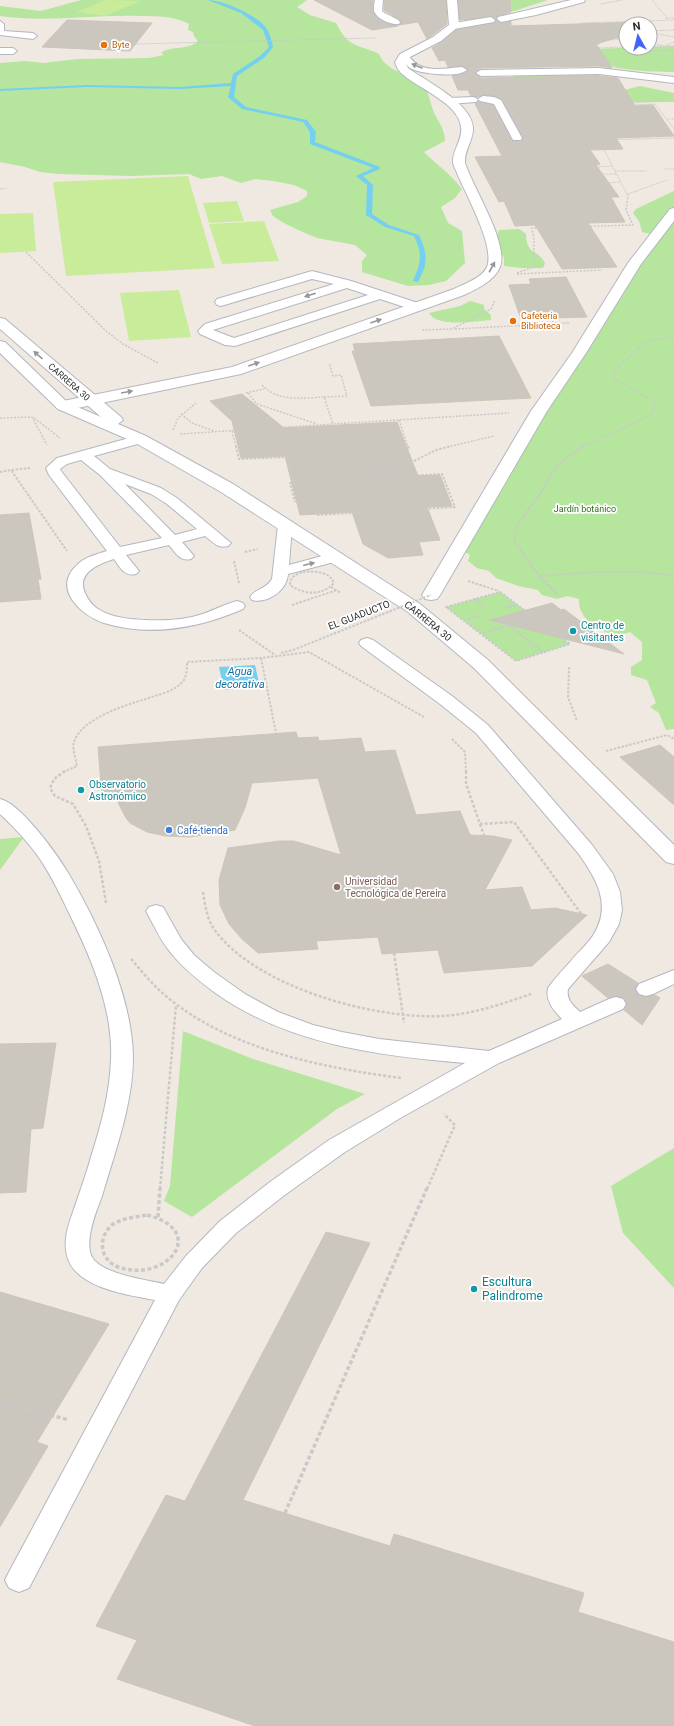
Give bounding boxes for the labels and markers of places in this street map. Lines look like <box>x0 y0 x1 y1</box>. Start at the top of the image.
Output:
marker: Byte <box>99 40 109 50</box>
place label: Byte <box>112 40 130 50</box>
place label: Cafeteria Biblioteca <box>521 311 561 331</box>
marker: Cafeteria Biblioteca <box>508 316 518 326</box>
place label: Centro de visitantes <box>581 620 624 643</box>
marker: Centro de visitantes <box>568 626 578 636</box>
place label: Observatorio Astronómico <box>89 779 147 802</box>
marker: Observatorio Astronómico <box>76 785 86 795</box>
marker: Café-tienda <box>164 825 174 835</box>
place label: Café-tienda <box>177 825 228 836</box>
place label: Universidad Tecnológica de Pereira <box>345 876 446 899</box>
marker: Universidad Tecnológica de Pereira <box>332 882 342 892</box>
place label: Escultura Palindrome <box>482 1275 543 1303</box>
marker: Escultura Palindrome <box>469 1284 479 1294</box>

